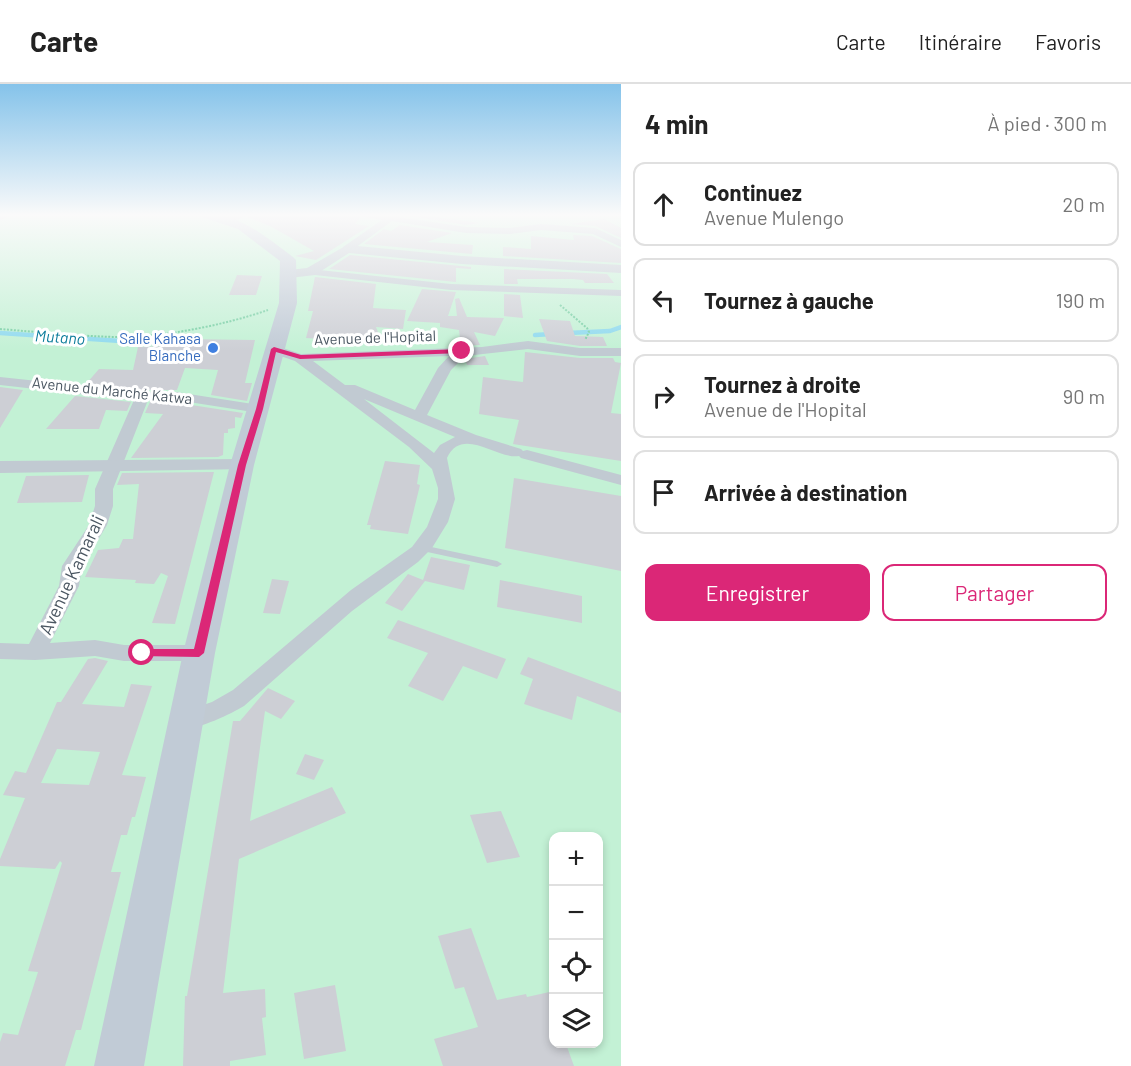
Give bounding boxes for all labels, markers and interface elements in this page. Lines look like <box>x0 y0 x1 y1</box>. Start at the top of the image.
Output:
text: Carte <box>30 24 98 58</box>
text: Carte <box>836 29 886 54</box>
text: Itinéraire <box>919 29 1002 54</box>
text: Favoris <box>1035 29 1101 54</box>
text: 4 min <box>645 108 709 139</box>
text: À pied · 300 m <box>988 111 1107 135</box>
text: Continuez <box>704 179 802 205</box>
icon: ahead <box>647 188 680 221</box>
text: 20 m <box>1062 192 1105 216</box>
text: Avenue Mulengo <box>704 205 844 229</box>
icon: left <box>647 284 680 317</box>
text: Tournez à gauche <box>704 287 874 313</box>
text: 190 m <box>1056 288 1105 312</box>
water label: Mutano <box>34 325 86 348</box>
street label: Avenue de l'Hopital <box>314 326 436 348</box>
place label: Salle Kahasa Blanche <box>119 329 201 364</box>
route end <box>448 337 474 363</box>
marker: Salle Kahasa Blanche <box>206 341 220 355</box>
text: Tournez à droite <box>704 371 861 397</box>
street label: Avenue du Marché Katwa <box>31 373 193 407</box>
icon: right <box>647 380 680 413</box>
text: 90 m <box>1063 384 1105 408</box>
text: Avenue de l'Hopital <box>704 397 867 421</box>
icon: arrive <box>647 476 680 509</box>
text: Arrivée à destination <box>704 479 907 505</box>
street label: Avenue Kamarali <box>34 511 108 638</box>
button: Enregistrer <box>645 564 870 621</box>
button: Partager <box>882 564 1107 621</box>
route start <box>128 639 154 665</box>
map controls <box>549 832 603 1048</box>
button: + <box>549 832 603 886</box>
button: − <box>549 886 603 940</box>
button: locate <box>549 940 603 994</box>
button: layers <box>549 994 603 1048</box>

